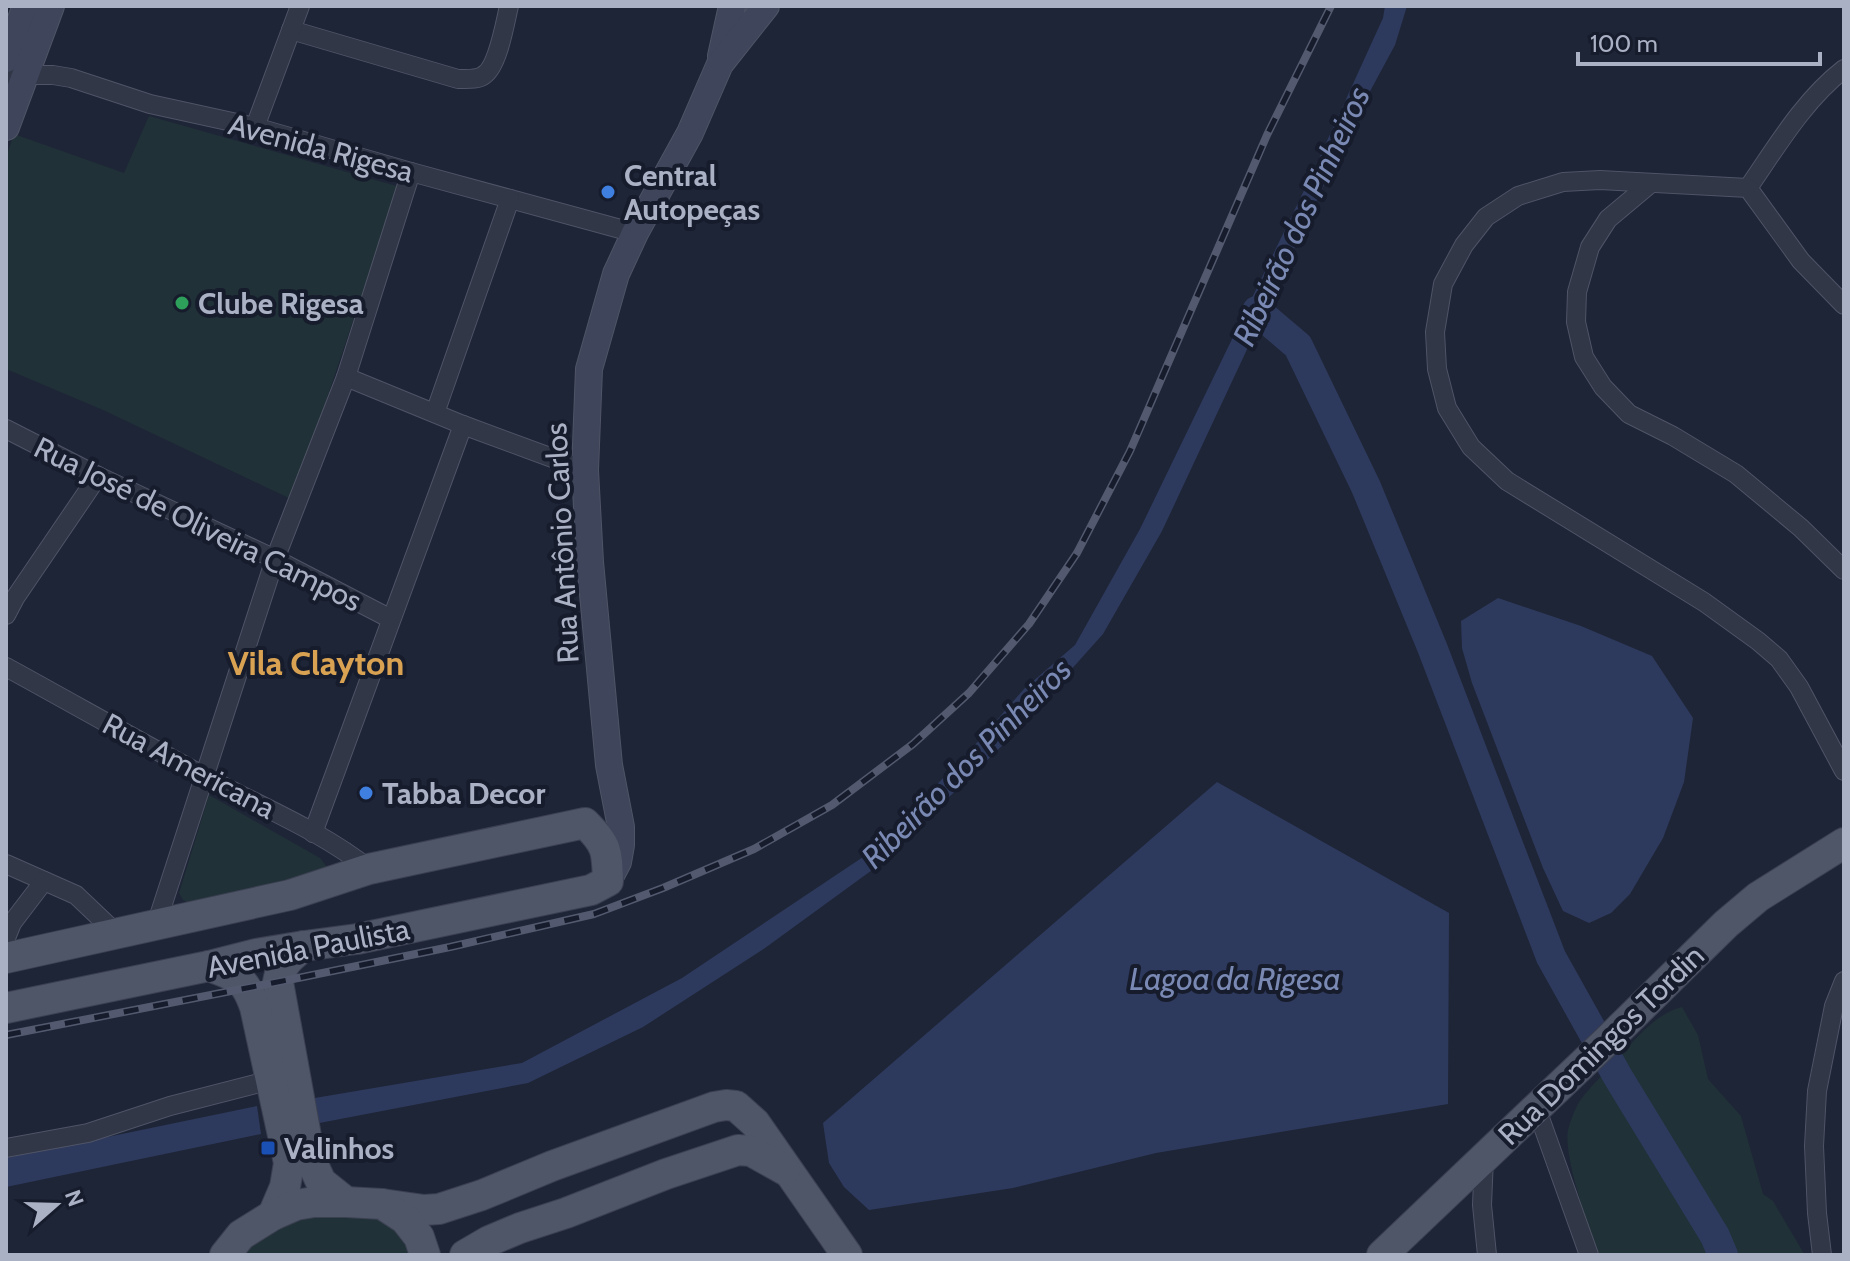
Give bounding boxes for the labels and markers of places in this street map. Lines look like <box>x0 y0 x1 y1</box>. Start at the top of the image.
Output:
place label: Central Autopeças <box>624 157 760 228</box>
marker: Central Autopeças <box>599 183 617 201</box>
place label: Clube Rigesa <box>198 285 364 322</box>
marker: Clube Rigesa <box>173 294 191 312</box>
place label: Tabba Decor <box>382 775 545 812</box>
marker: Tabba Decor <box>357 784 375 802</box>
place label: Valinhos <box>284 1130 394 1167</box>
marker: Valinhos <box>259 1139 277 1157</box>

